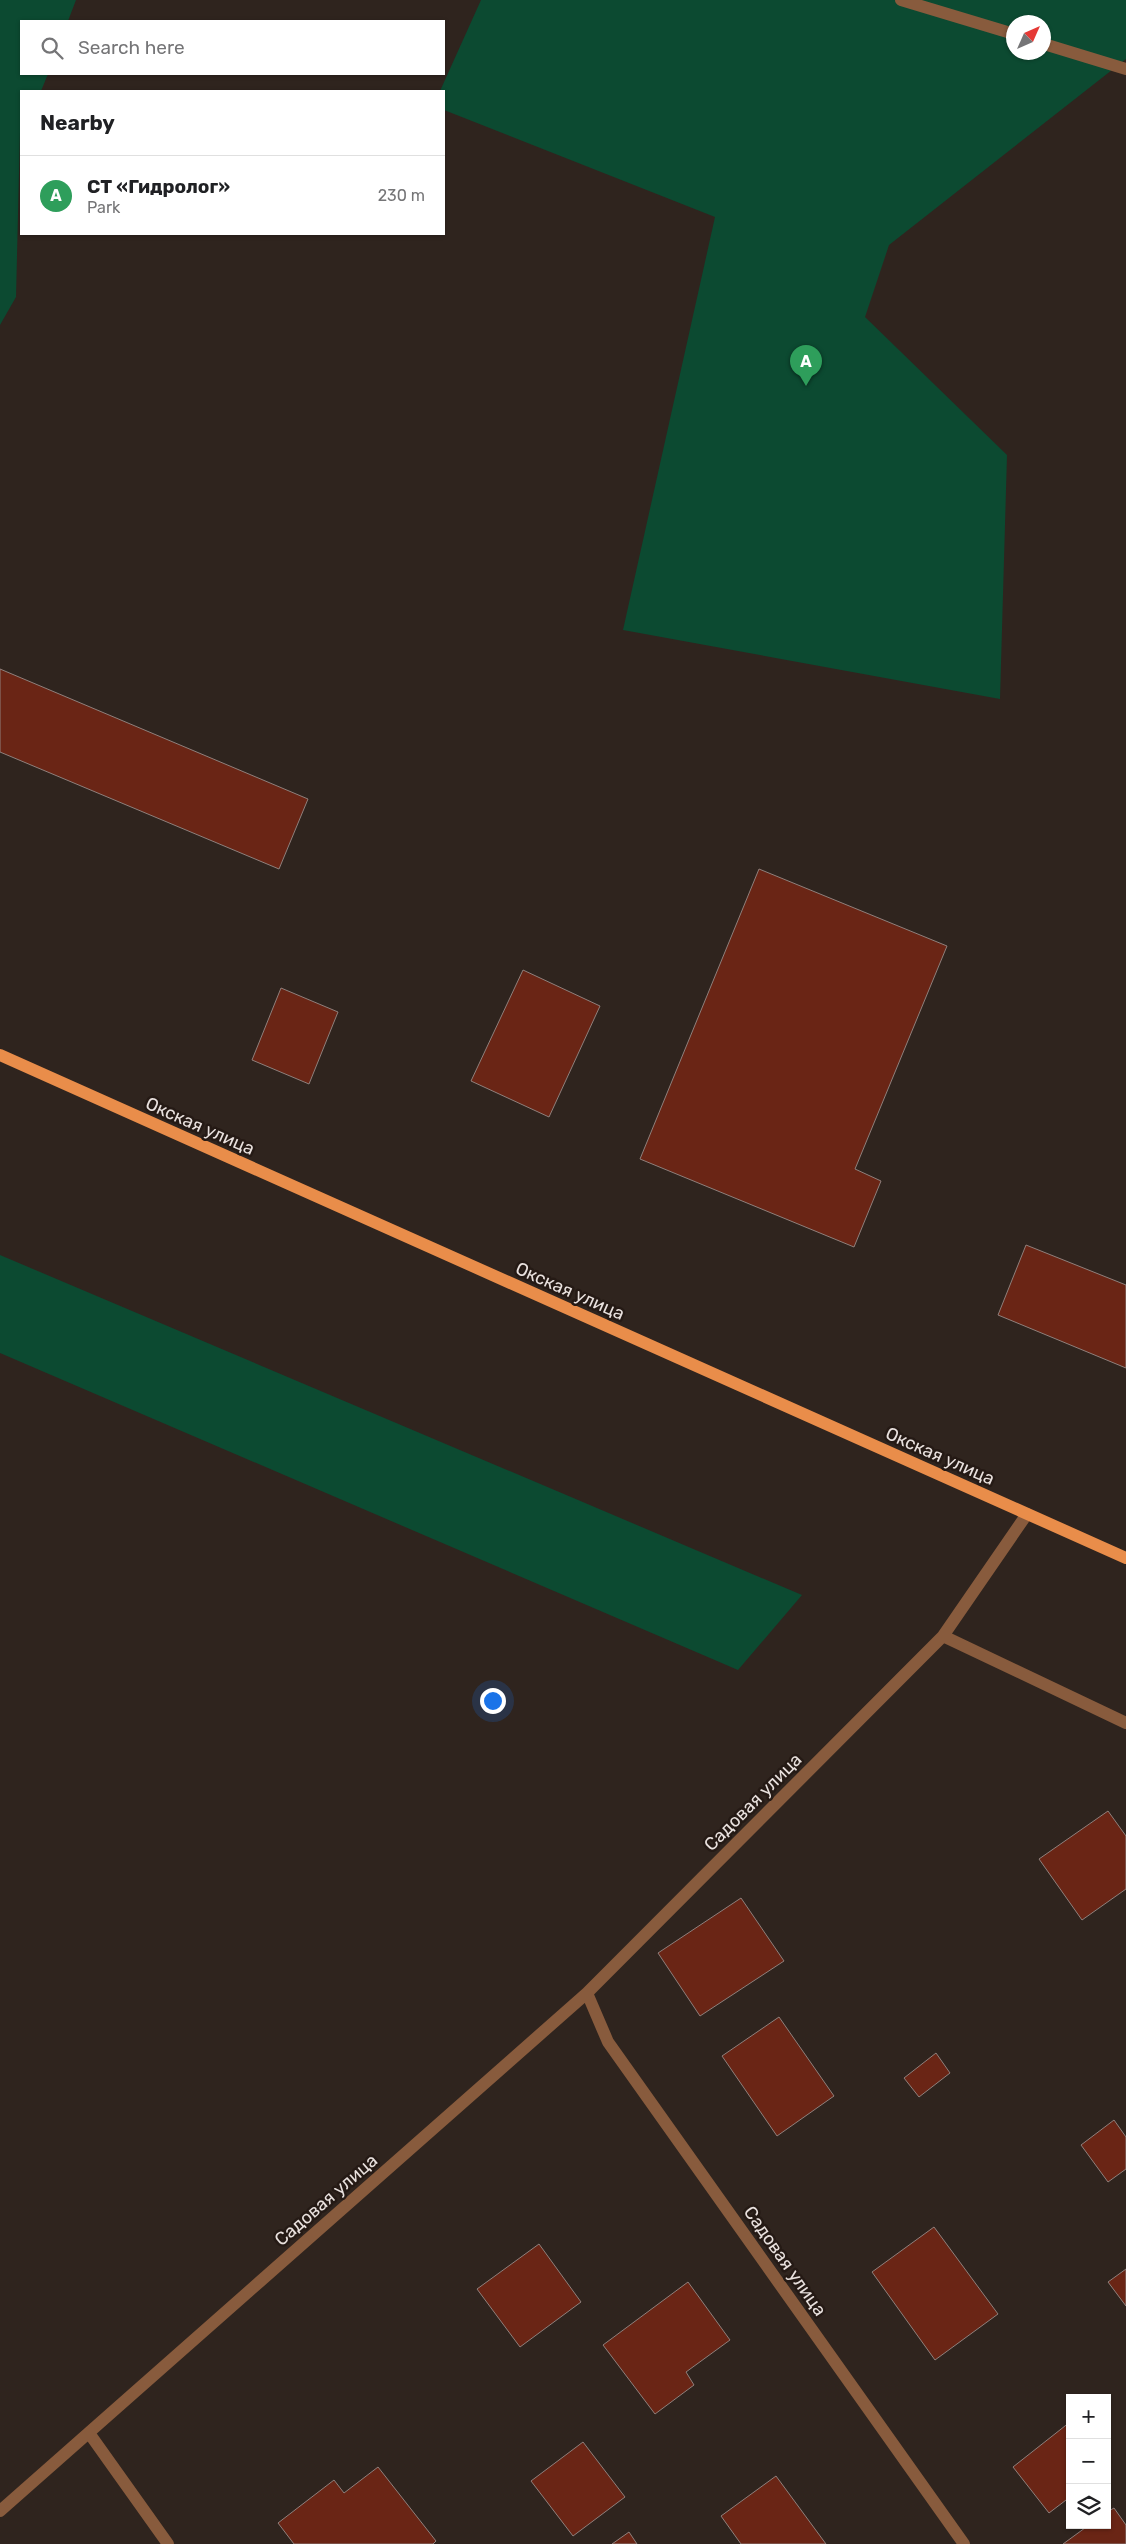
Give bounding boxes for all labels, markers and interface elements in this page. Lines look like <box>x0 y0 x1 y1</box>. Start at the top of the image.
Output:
north arrow <box>1006 15 1051 60</box>
search box <box>20 20 445 75</box>
icon: search <box>38 34 66 62</box>
text: Search here <box>78 36 185 59</box>
text: Nearby <box>40 110 115 135</box>
text: СТ «Гидролог» <box>87 175 230 198</box>
text: A <box>50 186 62 205</box>
text: 230 m <box>378 186 425 205</box>
text: Park <box>87 198 120 217</box>
pin: A <box>790 345 822 386</box>
street label: Окская улица <box>142 1092 258 1160</box>
street label: Окская улица <box>512 1257 628 1325</box>
street label: Окская улица <box>882 1422 998 1490</box>
your location <box>480 1688 506 1714</box>
street label: Садовая улица <box>700 1749 806 1855</box>
street label: Садовая улица <box>270 2149 382 2251</box>
street label: Садовая улица <box>739 2202 831 2320</box>
map controls <box>1066 2394 1111 2529</box>
button: + <box>1066 2394 1111 2439</box>
button: − <box>1066 2439 1111 2484</box>
button: layers <box>1066 2484 1111 2529</box>

